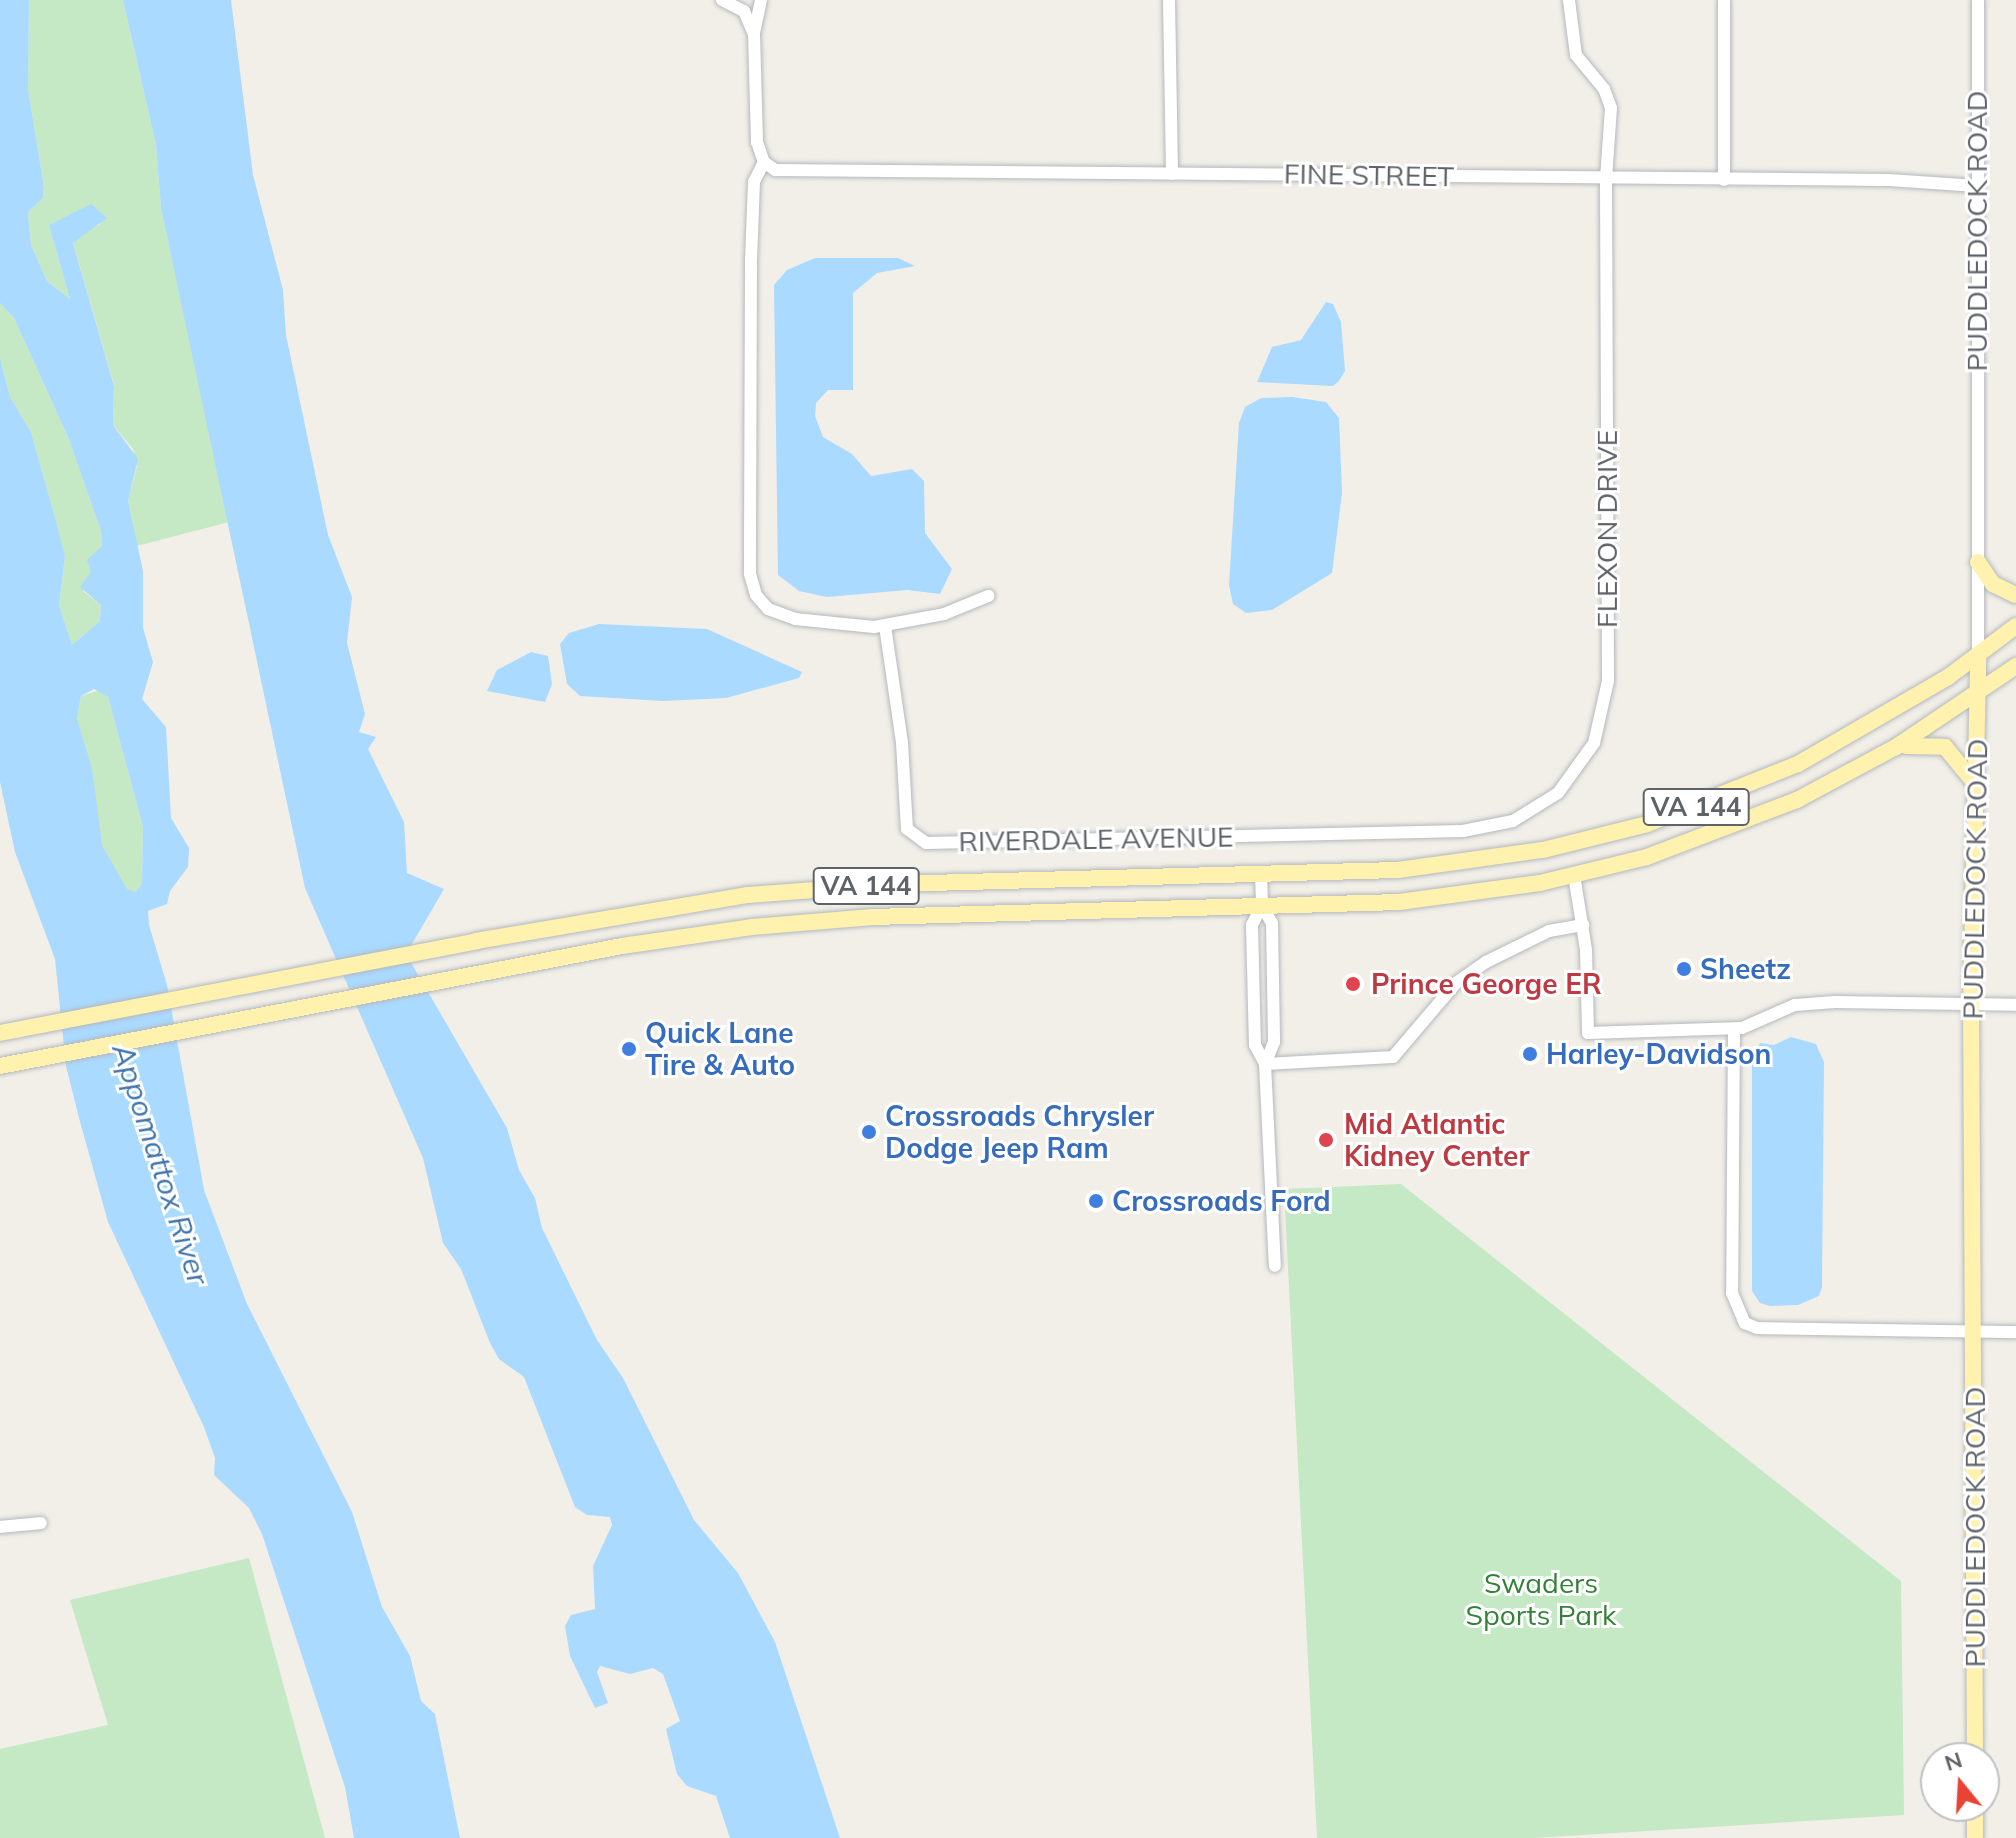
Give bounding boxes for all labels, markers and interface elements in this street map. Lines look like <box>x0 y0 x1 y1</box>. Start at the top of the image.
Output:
street label: PUDDLEDOCK ROAD <box>1960 91 1994 371</box>
street label: FINE STREET <box>1283 157 1455 193</box>
street label: FLEXON DRIVE <box>1590 430 1624 628</box>
street label: PUDDLEDOCK ROAD <box>1956 738 1994 1020</box>
road number: VA 144 <box>1642 785 1750 829</box>
street label: RIVERDALE AVENUE <box>958 820 1234 858</box>
road number: VA 144 <box>812 864 920 908</box>
place label: Sheetz <box>1700 952 1791 986</box>
marker: Sheetz <box>1675 960 1693 978</box>
place label: Prince George ER <box>1371 967 1602 1001</box>
marker: Prince George ER <box>1342 973 1364 995</box>
place label: Quick Lane Tire & Auto <box>645 1016 795 1082</box>
place label: Harley-Davidson <box>1546 1037 1771 1071</box>
water label: Appomattox River <box>105 1039 217 1289</box>
marker: Quick Lane Tire & Auto <box>620 1040 638 1058</box>
marker: Harley-Davidson <box>1521 1045 1539 1063</box>
place label: Crossroads Chrysler Dodge Jeep Ram <box>885 1099 1154 1165</box>
place label: Mid Atlantic Kidney Center <box>1344 1107 1529 1173</box>
marker: Crossroads Chrysler Dodge Jeep Ram <box>860 1123 878 1141</box>
marker: Mid Atlantic Kidney Center <box>1315 1129 1337 1151</box>
place label: Crossroads Ford <box>1112 1184 1331 1218</box>
marker: Crossroads Ford <box>1087 1192 1105 1210</box>
street label: PUDDLEDOCK ROAD <box>1958 1387 1992 1667</box>
park label: Swaders Sports Park <box>1465 1566 1617 1632</box>
north arrow <box>1920 1742 2000 1822</box>
text: N <box>1941 1745 1965 1777</box>

